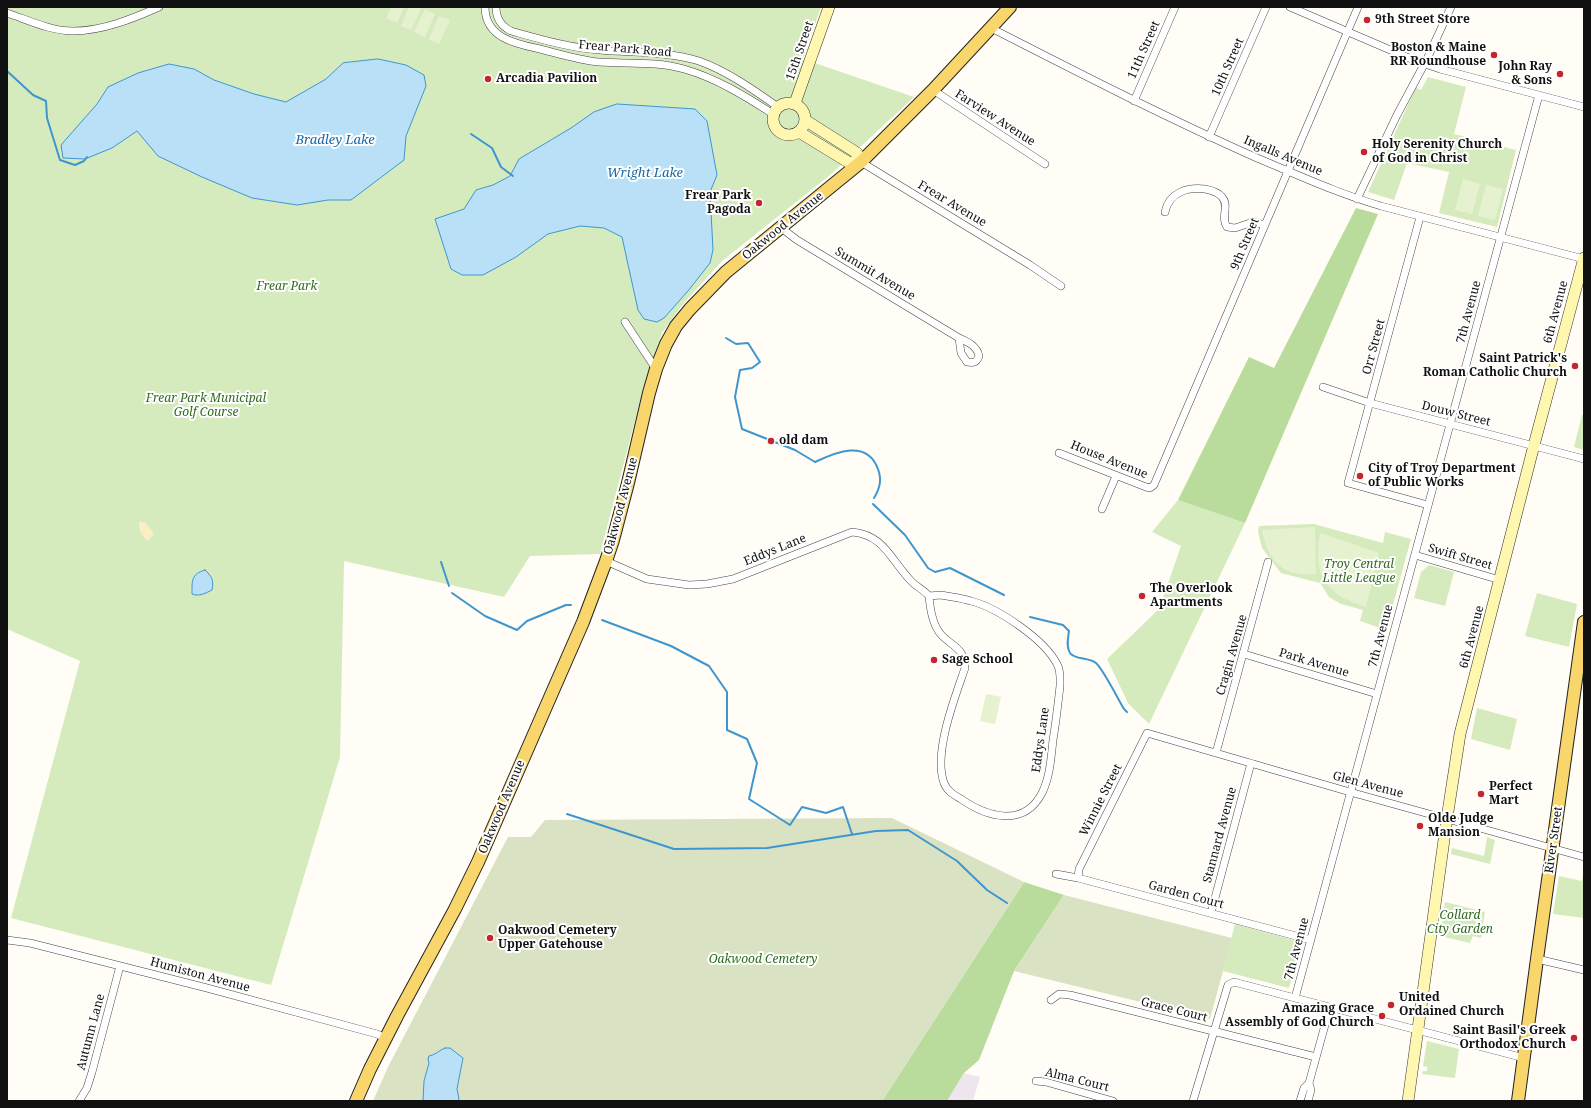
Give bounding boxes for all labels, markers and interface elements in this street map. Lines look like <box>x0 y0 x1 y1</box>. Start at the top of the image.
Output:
place label: 9th Street Store <box>1375 13 1470 27</box>
marker: 9th Street Store <box>1362 15 1372 25</box>
street label: 15th Street <box>783 19 817 83</box>
street label: 11th Street <box>1125 19 1163 81</box>
street label: 10th Street <box>1209 36 1247 98</box>
street label: Frear Park Road <box>578 38 672 60</box>
place label: Boston & Maine RR Roundhouse <box>1390 41 1486 69</box>
marker: Boston & Maine RR Roundhouse <box>1489 50 1499 60</box>
place label: John Ray & Sons <box>1498 60 1552 88</box>
marker: John Ray & Sons <box>1555 69 1565 79</box>
place label: Arcadia Pavilion <box>496 72 597 86</box>
marker: Arcadia Pavilion <box>483 74 493 84</box>
street label: Farview Avenue <box>952 87 1038 149</box>
water label: Bradley Lake <box>295 132 375 148</box>
street label: Ingalls Avenue <box>1241 133 1325 179</box>
place label: Holy Serenity Church of God in Christ <box>1372 138 1502 166</box>
marker: Holy Serenity Church of God in Christ <box>1359 147 1369 157</box>
water label: Wright Lake <box>607 165 683 181</box>
street label: Frear Avenue <box>915 178 989 230</box>
place label: Frear Park Pagoda <box>685 189 751 217</box>
street label: Oakwood Avenue <box>740 189 826 263</box>
marker: Frear Park Pagoda <box>754 198 764 208</box>
street label: 9th Street <box>1228 216 1262 272</box>
street label: Summit Avenue <box>832 244 918 304</box>
street label: 7th Avenue <box>1454 279 1484 345</box>
street label: 6th Avenue <box>1541 279 1571 345</box>
park label: Frear Park <box>257 280 317 294</box>
street label: Orr Street <box>1360 318 1388 376</box>
place label: Saint Patrick's Roman Catholic Church <box>1423 352 1567 380</box>
marker: Saint Patrick's Roman Catholic Church <box>1570 361 1580 371</box>
park label: Frear Park Municipal Golf Course <box>146 392 266 420</box>
street label: Douw Street <box>1420 399 1492 429</box>
place label: old dam <box>779 434 828 448</box>
marker: old dam <box>766 436 776 446</box>
street label: House Avenue <box>1068 438 1150 482</box>
street label: Oakwood Avenue <box>601 456 641 556</box>
place label: City of Troy Department of Public Works <box>1368 462 1516 490</box>
marker: City of Troy Department of Public Works <box>1355 471 1365 481</box>
street label: Eddys Lane <box>742 531 808 569</box>
street label: Swift Street <box>1426 541 1494 573</box>
park label: Troy Central Little League <box>1323 558 1395 586</box>
place label: The Overlook Apartments <box>1150 582 1232 610</box>
marker: The Overlook Apartments <box>1137 591 1147 601</box>
street label: 7th Avenue <box>1366 603 1396 669</box>
street label: 6th Avenue <box>1457 604 1487 670</box>
street label: Cragin Avenue <box>1214 613 1250 697</box>
street label: Park Avenue <box>1277 645 1351 681</box>
place label: Sage School <box>942 653 1013 667</box>
marker: Sage School <box>929 655 939 665</box>
street label: Eddys Lane <box>1029 706 1053 774</box>
street label: Oakwood Avenue <box>476 758 528 856</box>
street label: Winnie Street <box>1077 762 1125 838</box>
street label: Glen Avenue <box>1331 769 1405 801</box>
place label: Perfect Mart <box>1489 780 1533 808</box>
street label: Stannard Avenue <box>1200 785 1240 885</box>
marker: Perfect Mart <box>1476 789 1486 799</box>
street label: River Street <box>1542 806 1566 874</box>
place label: Olde Judge Mansion <box>1428 812 1494 840</box>
marker: Olde Judge Mansion <box>1415 821 1425 831</box>
street label: Garden Court <box>1147 878 1225 912</box>
park label: Collard City Garden <box>1427 909 1493 937</box>
street label: 7th Avenue <box>1282 916 1312 982</box>
place label: Oakwood Cemetery Upper Gatehouse <box>498 924 617 952</box>
marker: Oakwood Cemetery Upper Gatehouse <box>485 933 495 943</box>
park label: Oakwood Cemetery <box>709 953 817 967</box>
street label: Humiston Avenue <box>149 955 251 995</box>
place label: United Ordained Church <box>1399 991 1504 1019</box>
street label: Autumn Lane <box>74 992 108 1072</box>
street label: Grace Court <box>1139 995 1209 1025</box>
marker: United Ordained Church <box>1386 1000 1396 1010</box>
place label: Amazing Grace Assembly of God Church <box>1225 1002 1374 1030</box>
marker: Amazing Grace Assembly of God Church <box>1377 1011 1387 1021</box>
place label: Saint Basil's Greek Orthodox Church <box>1453 1024 1566 1052</box>
marker: Saint Basil's Greek Orthodox Church <box>1569 1033 1579 1043</box>
street label: Alma Court <box>1044 1065 1110 1095</box>

